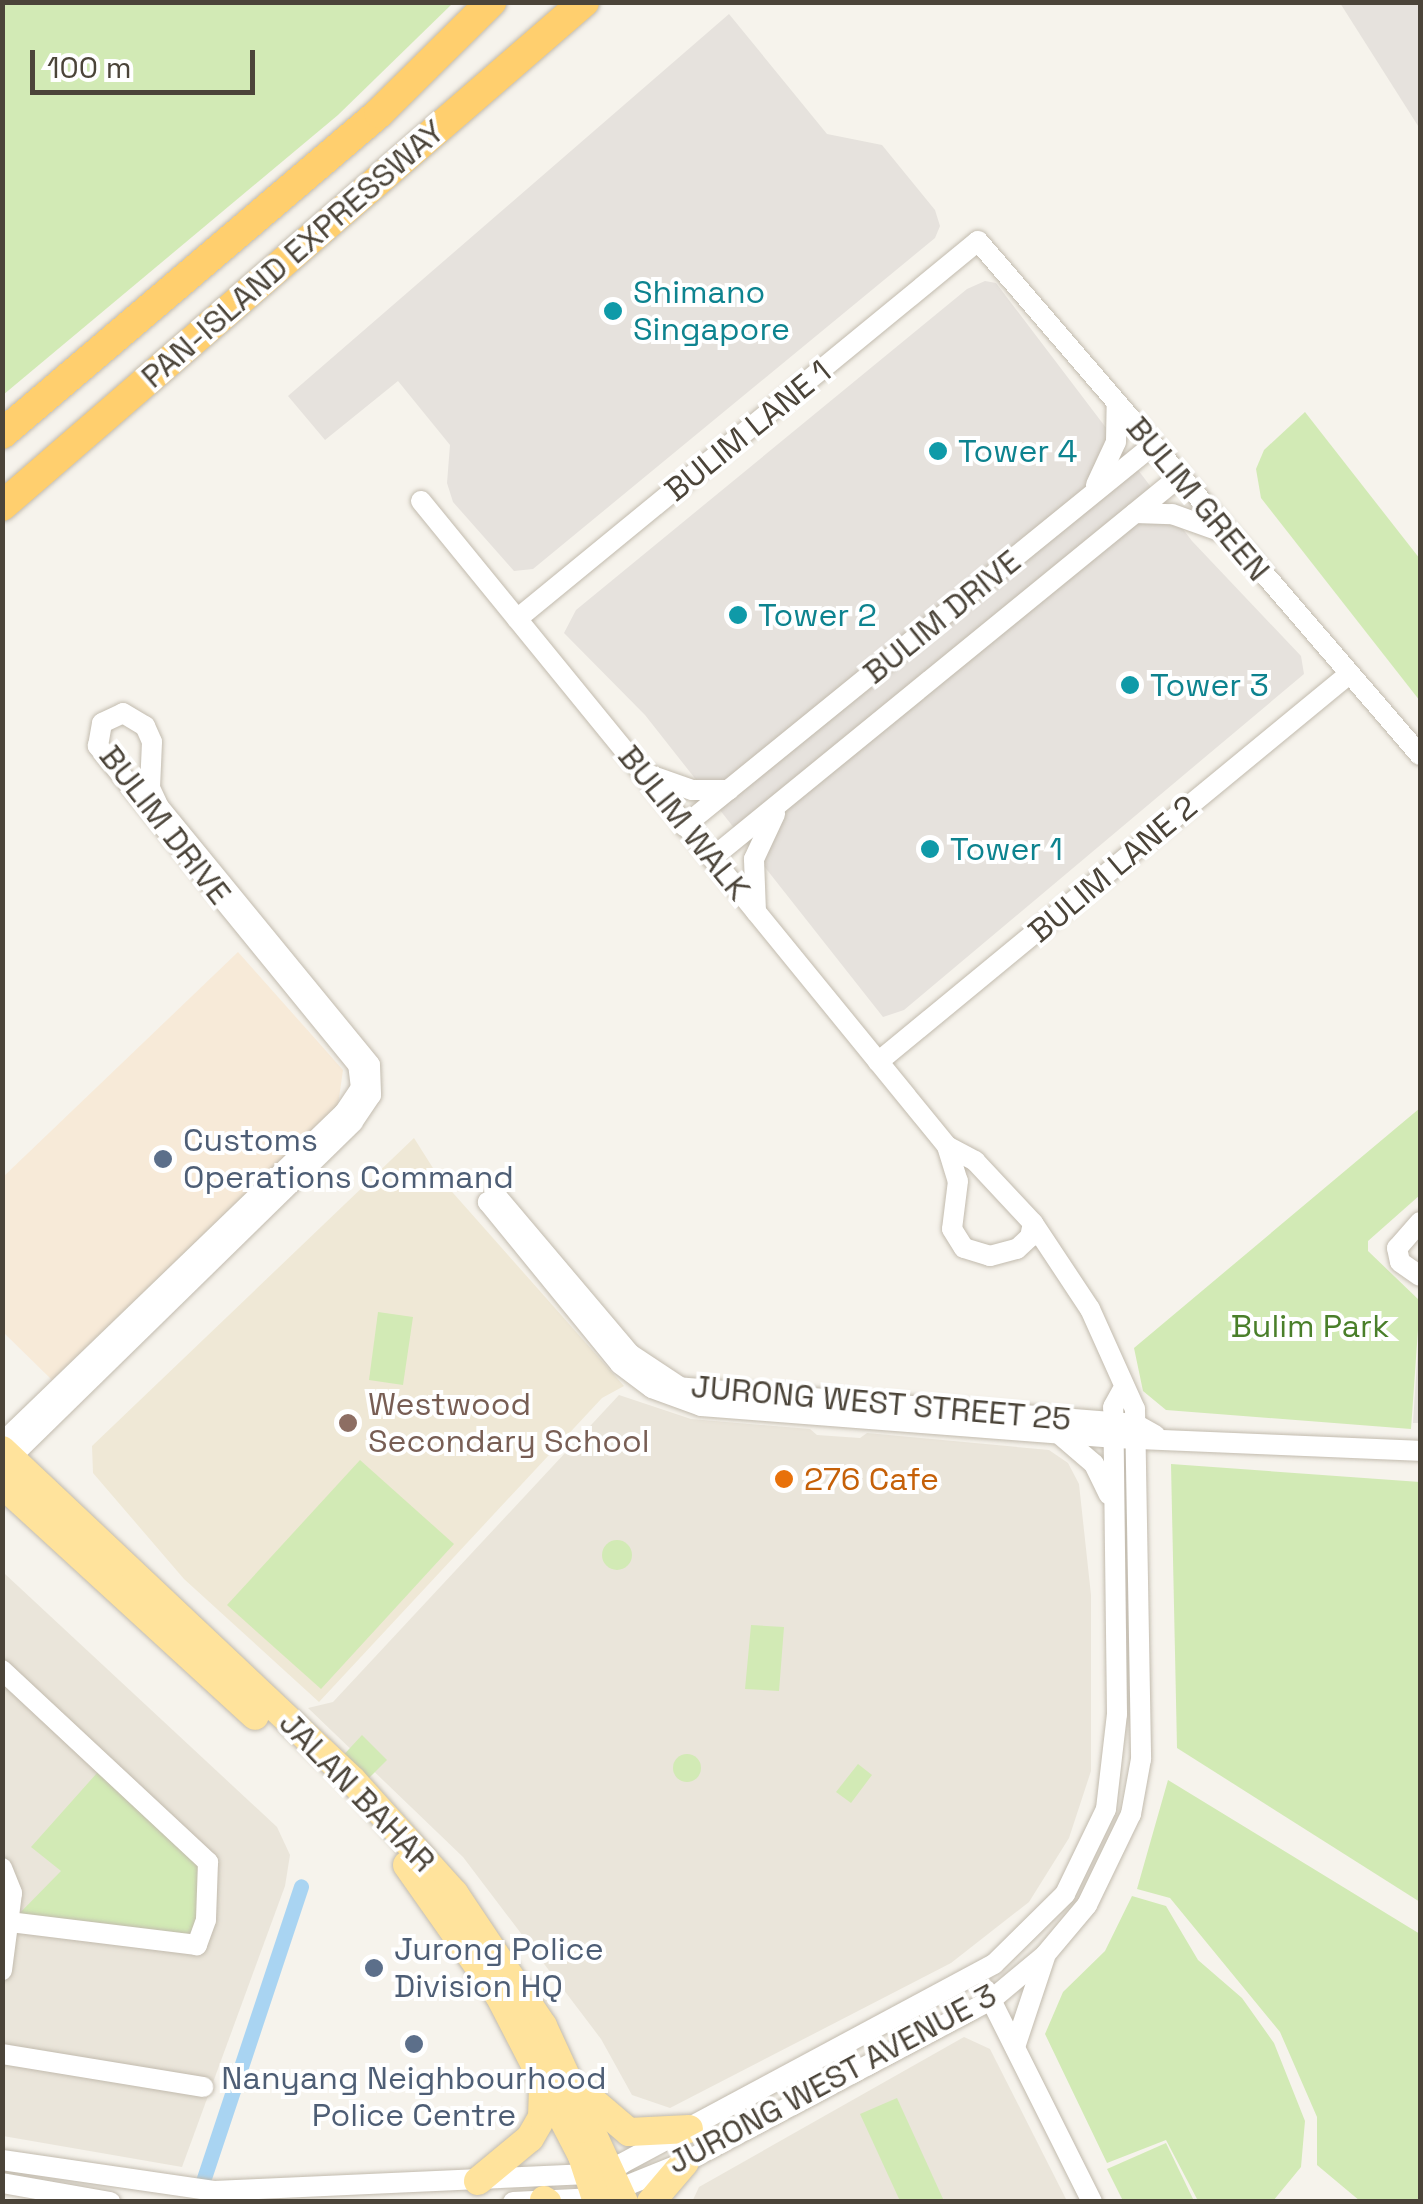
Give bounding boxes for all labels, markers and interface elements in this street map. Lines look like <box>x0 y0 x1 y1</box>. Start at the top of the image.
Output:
scale bar <box>35 30 260 92</box>
text: 100 m <box>47 48 132 87</box>
street label: PAN-ISLAND EXPRESSWAY <box>134 112 452 396</box>
place label: Shimano Singapore <box>633 274 790 349</box>
marker: Shimano Singapore <box>602 300 624 322</box>
street label: BULIM LANE 1 <box>657 352 839 510</box>
street label: BULIM GREEN <box>1118 409 1278 589</box>
place label: Tower 4 <box>958 432 1078 470</box>
marker: Tower 4 <box>927 440 949 462</box>
street label: BULIM DRIVE <box>856 542 1028 692</box>
place label: Tower 2 <box>758 596 877 634</box>
marker: Tower 2 <box>727 604 749 626</box>
place label: Tower 3 <box>1150 666 1269 704</box>
marker: Tower 3 <box>1119 674 1141 696</box>
street label: BULIM DRIVE <box>91 738 239 912</box>
street label: BULIM WALK <box>610 738 758 908</box>
street label: BULIM LANE 2 <box>1021 787 1205 951</box>
place label: Tower 1 <box>950 830 1063 868</box>
marker: Tower 1 <box>919 838 941 860</box>
place label: Customs Operations Command <box>183 1122 514 1197</box>
marker: Customs Operations Command <box>152 1148 174 1170</box>
park label: Bulim Park <box>1231 1307 1389 1345</box>
street label: JURONG WEST STREET 25 <box>688 1367 1074 1439</box>
place label: Westwood Secondary School <box>368 1386 650 1461</box>
marker: Westwood Secondary School <box>337 1412 359 1434</box>
place label: 276 Cafe <box>804 1460 939 1498</box>
marker: 276 Cafe <box>773 1468 795 1490</box>
street label: JALAN BAHAR <box>271 1704 443 1880</box>
place label: Jurong Police Division HQ <box>394 1931 604 2006</box>
marker: Jurong Police Division HQ <box>363 1957 385 1979</box>
street label: JURONG WEST AVENUE 3 <box>660 1976 1004 2182</box>
marker: Nanyang Neighbourhood Police Centre <box>403 2033 425 2055</box>
place label: Nanyang Neighbourhood Police Centre <box>221 2060 607 2135</box>

